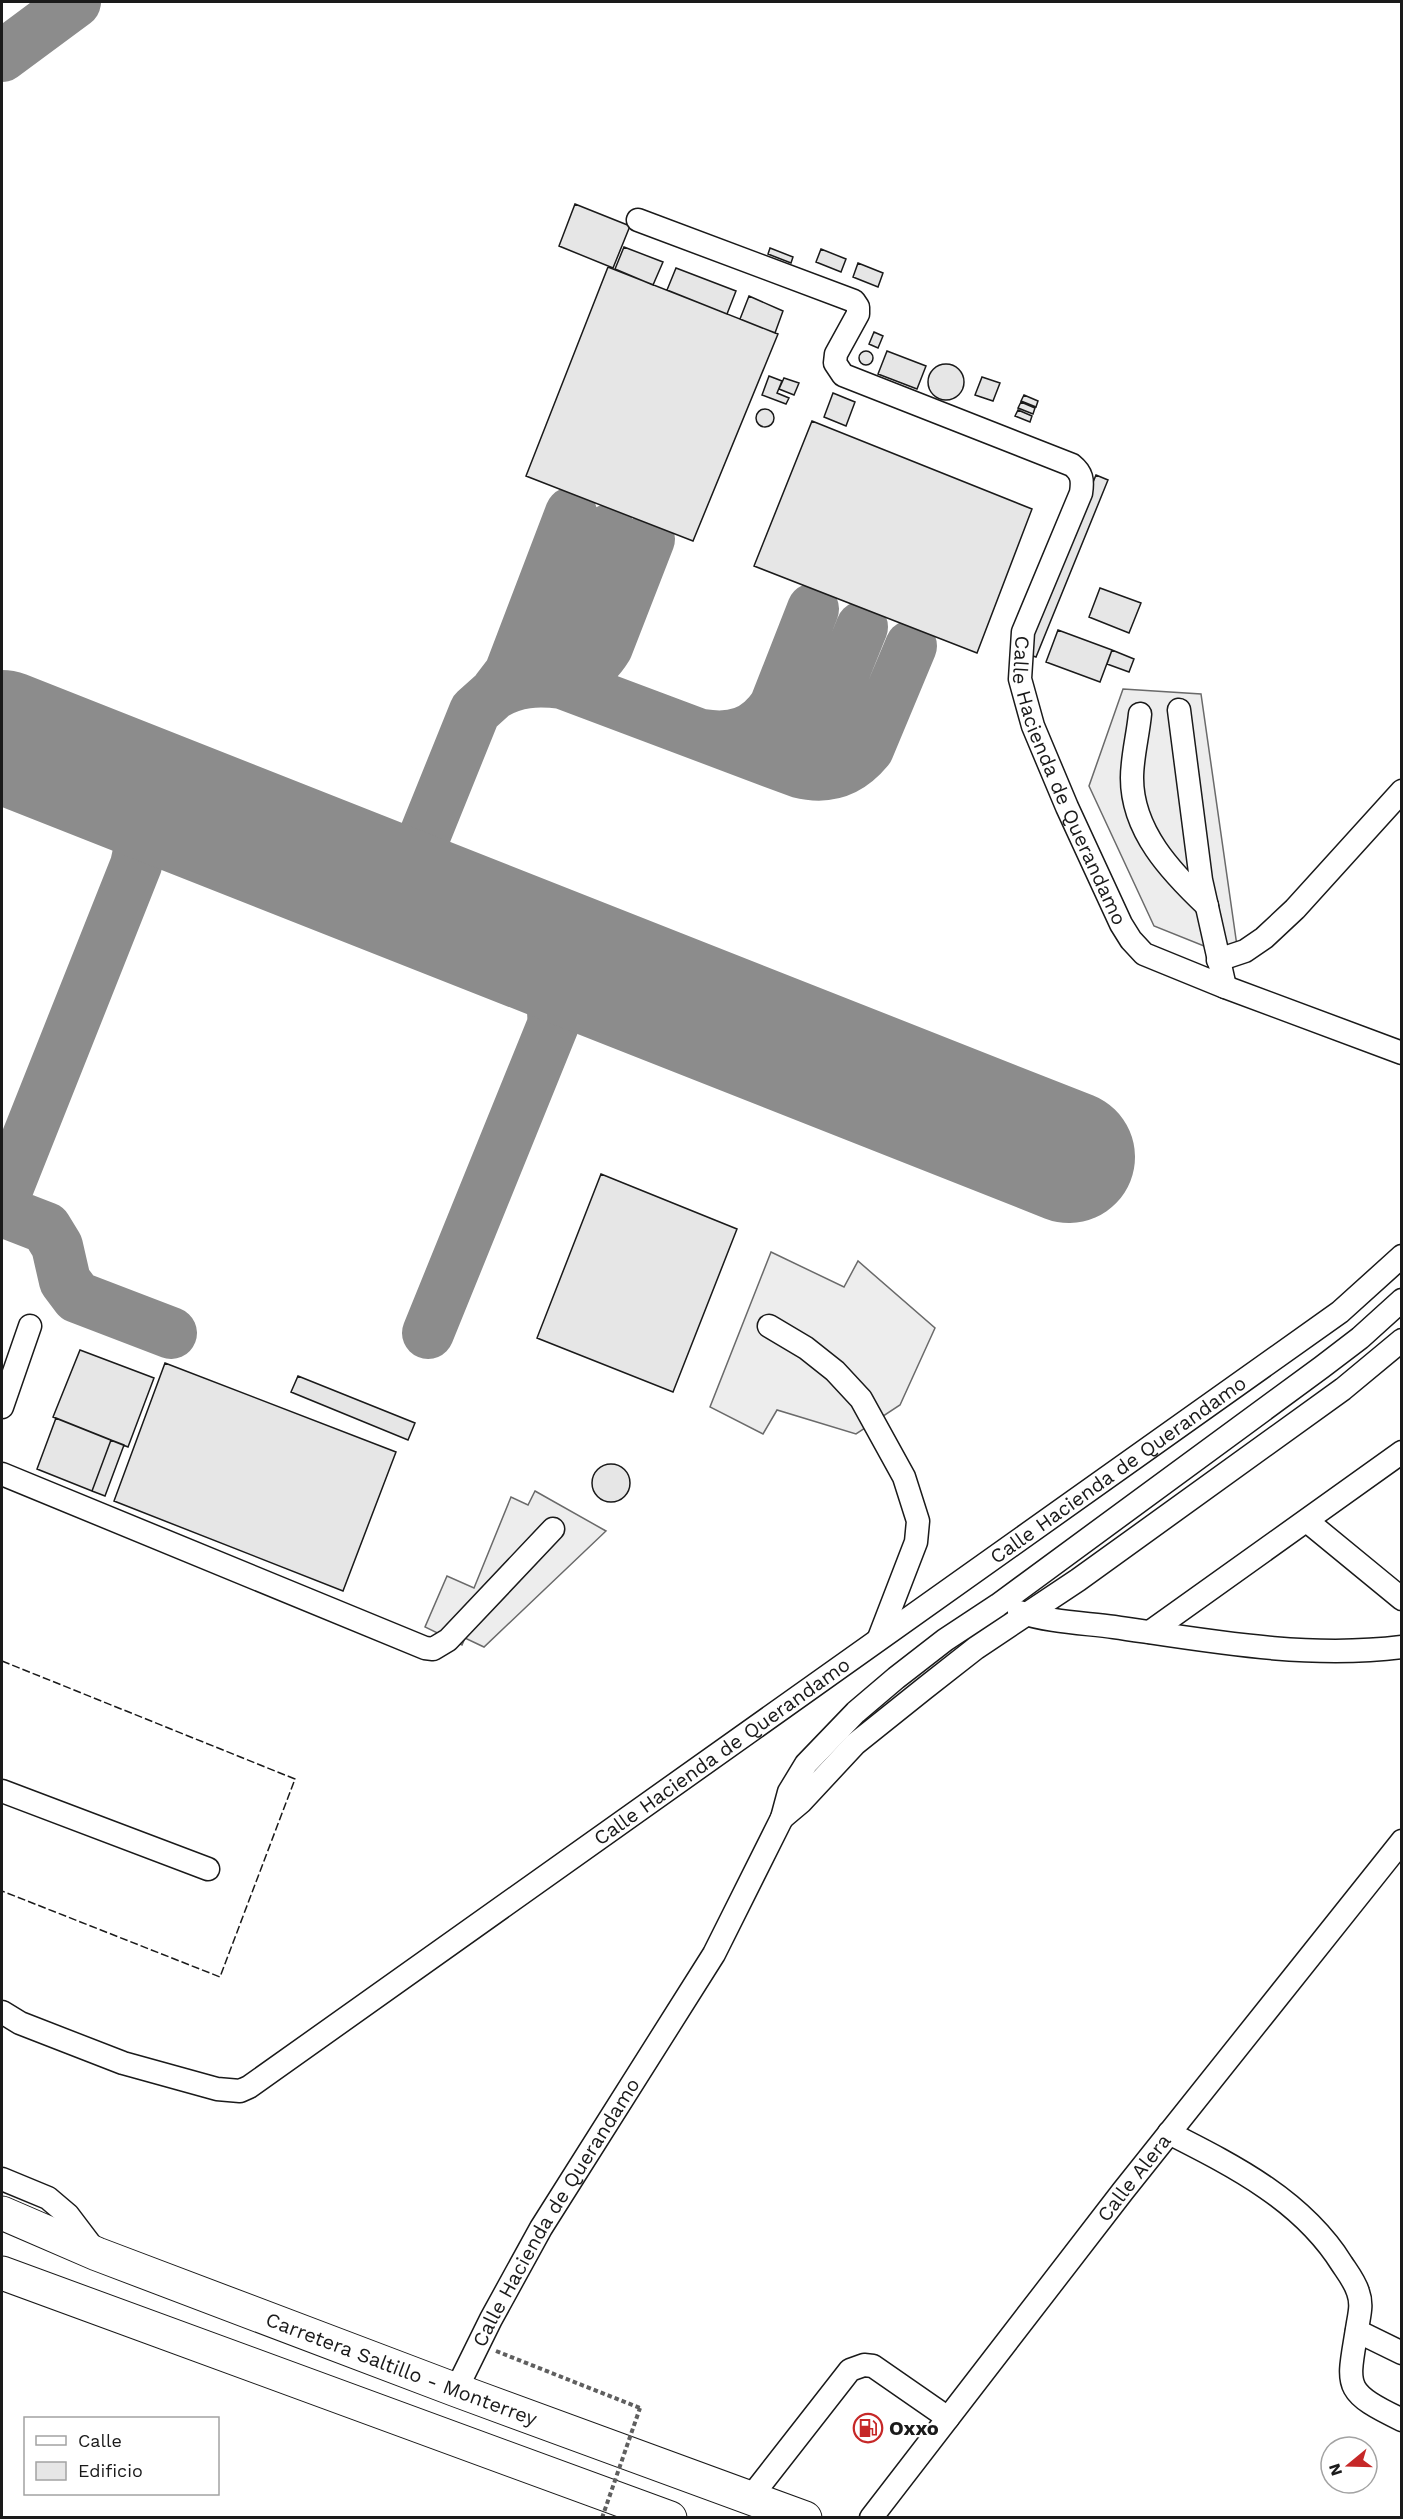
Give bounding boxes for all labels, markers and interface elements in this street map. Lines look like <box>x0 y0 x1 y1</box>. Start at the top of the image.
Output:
street label: Calle Hacienda de Querandamo <box>1008 635 1132 929</box>
street label: Calle Hacienda de Querandamo <box>985 1371 1251 1569</box>
street label: Calle Hacienda de Querandamo <box>589 1652 855 1850</box>
street label: Calle Hacienda de Querandamo <box>467 2073 645 2351</box>
street label: Calle Alera <box>1092 2129 1176 2226</box>
street label: Carretera Saltillo - Monterrey <box>263 2307 541 2431</box>
fuel station icon: Oxxo <box>852 2412 884 2444</box>
place label: Oxxo <box>889 2416 939 2440</box>
legend <box>24 2417 219 2495</box>
text: Calle <box>78 2430 122 2451</box>
north arrow <box>1319 2435 1379 2495</box>
text: Edificio <box>78 2460 143 2481</box>
text: N <box>1324 2461 1346 2478</box>

